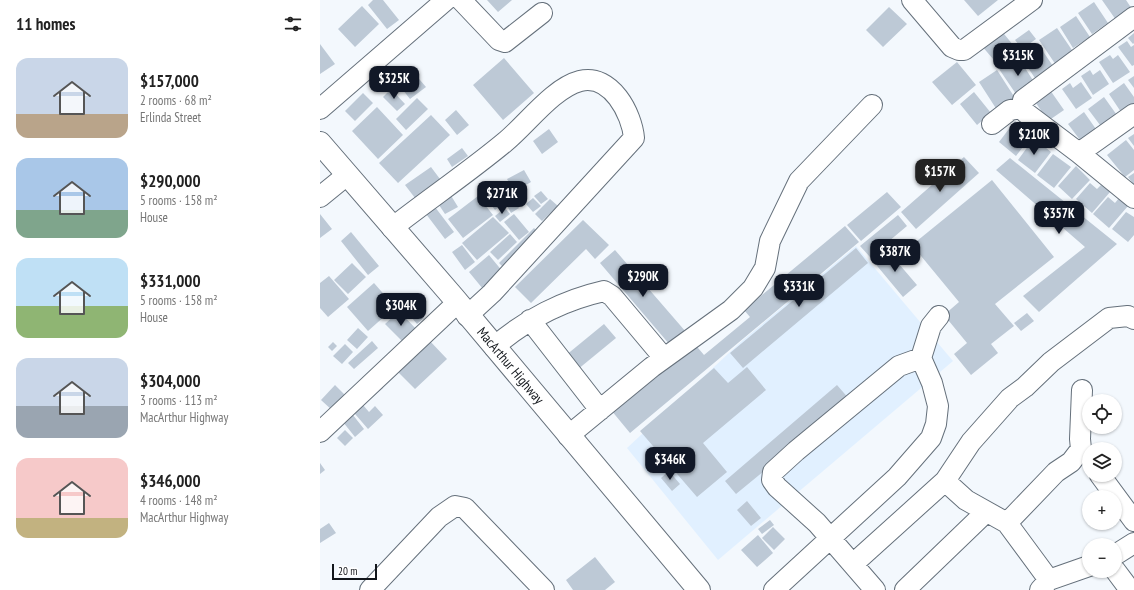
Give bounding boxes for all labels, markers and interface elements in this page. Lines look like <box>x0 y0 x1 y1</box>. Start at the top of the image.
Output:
text: 11 homes <box>16 13 75 35</box>
icon: filters <box>282 13 304 35</box>
pin: $315K <box>990 43 1046 77</box>
text: $315K <box>1002 47 1034 64</box>
pin: $325K <box>366 66 422 100</box>
text: $157,000 <box>140 70 199 92</box>
text: $325K <box>378 70 410 87</box>
icon: home <box>48 74 96 122</box>
text: 2 rooms · 68 m² <box>140 92 212 109</box>
text: Erlinda Street <box>140 109 201 126</box>
pin: $210K <box>1006 122 1062 156</box>
text: $210K <box>1018 126 1050 143</box>
pin: $157K <box>912 159 968 193</box>
text: $157K <box>924 163 956 180</box>
text: $290,000 <box>140 170 201 192</box>
icon: home <box>48 174 96 222</box>
pin: $271K <box>474 181 530 215</box>
text: $271K <box>486 185 518 202</box>
text: 5 rooms · 158 m² <box>140 192 218 209</box>
pin: $357K <box>1031 201 1087 235</box>
text: $357K <box>1043 205 1075 222</box>
text: House <box>140 209 168 226</box>
pin: $387K <box>867 239 923 273</box>
text: $387K <box>879 243 911 260</box>
pin: $290K <box>615 264 671 298</box>
text: $290K <box>627 268 659 285</box>
text: $331,000 <box>140 270 201 292</box>
icon: home <box>48 274 96 322</box>
pin: $331K <box>771 274 827 308</box>
text: $331K <box>783 278 815 295</box>
text: 5 rooms · 158 m² <box>140 292 218 309</box>
pin: $304K <box>373 293 429 327</box>
text: $304K <box>385 297 417 314</box>
text: House <box>140 309 168 326</box>
street label: MacArthur Highway <box>473 323 549 408</box>
text: $304,000 <box>140 370 201 392</box>
icon: home <box>48 374 96 422</box>
text: 3 rooms · 113 m² <box>140 392 218 409</box>
map controls <box>1082 394 1122 578</box>
button: locate <box>1082 394 1122 434</box>
text: MacArthur Highway <box>140 409 228 426</box>
button: layers <box>1082 442 1122 482</box>
pin: $346K <box>642 447 698 481</box>
text: $346K <box>654 451 686 468</box>
text: $346,000 <box>140 470 201 492</box>
icon: home <box>48 474 96 522</box>
button: + <box>1082 490 1122 530</box>
text: 4 rooms · 148 m² <box>140 492 218 509</box>
text: MacArthur Highway <box>140 509 228 526</box>
button: − <box>1082 538 1122 578</box>
scale bar <box>332 562 377 581</box>
text: 20 m <box>338 564 357 578</box>

